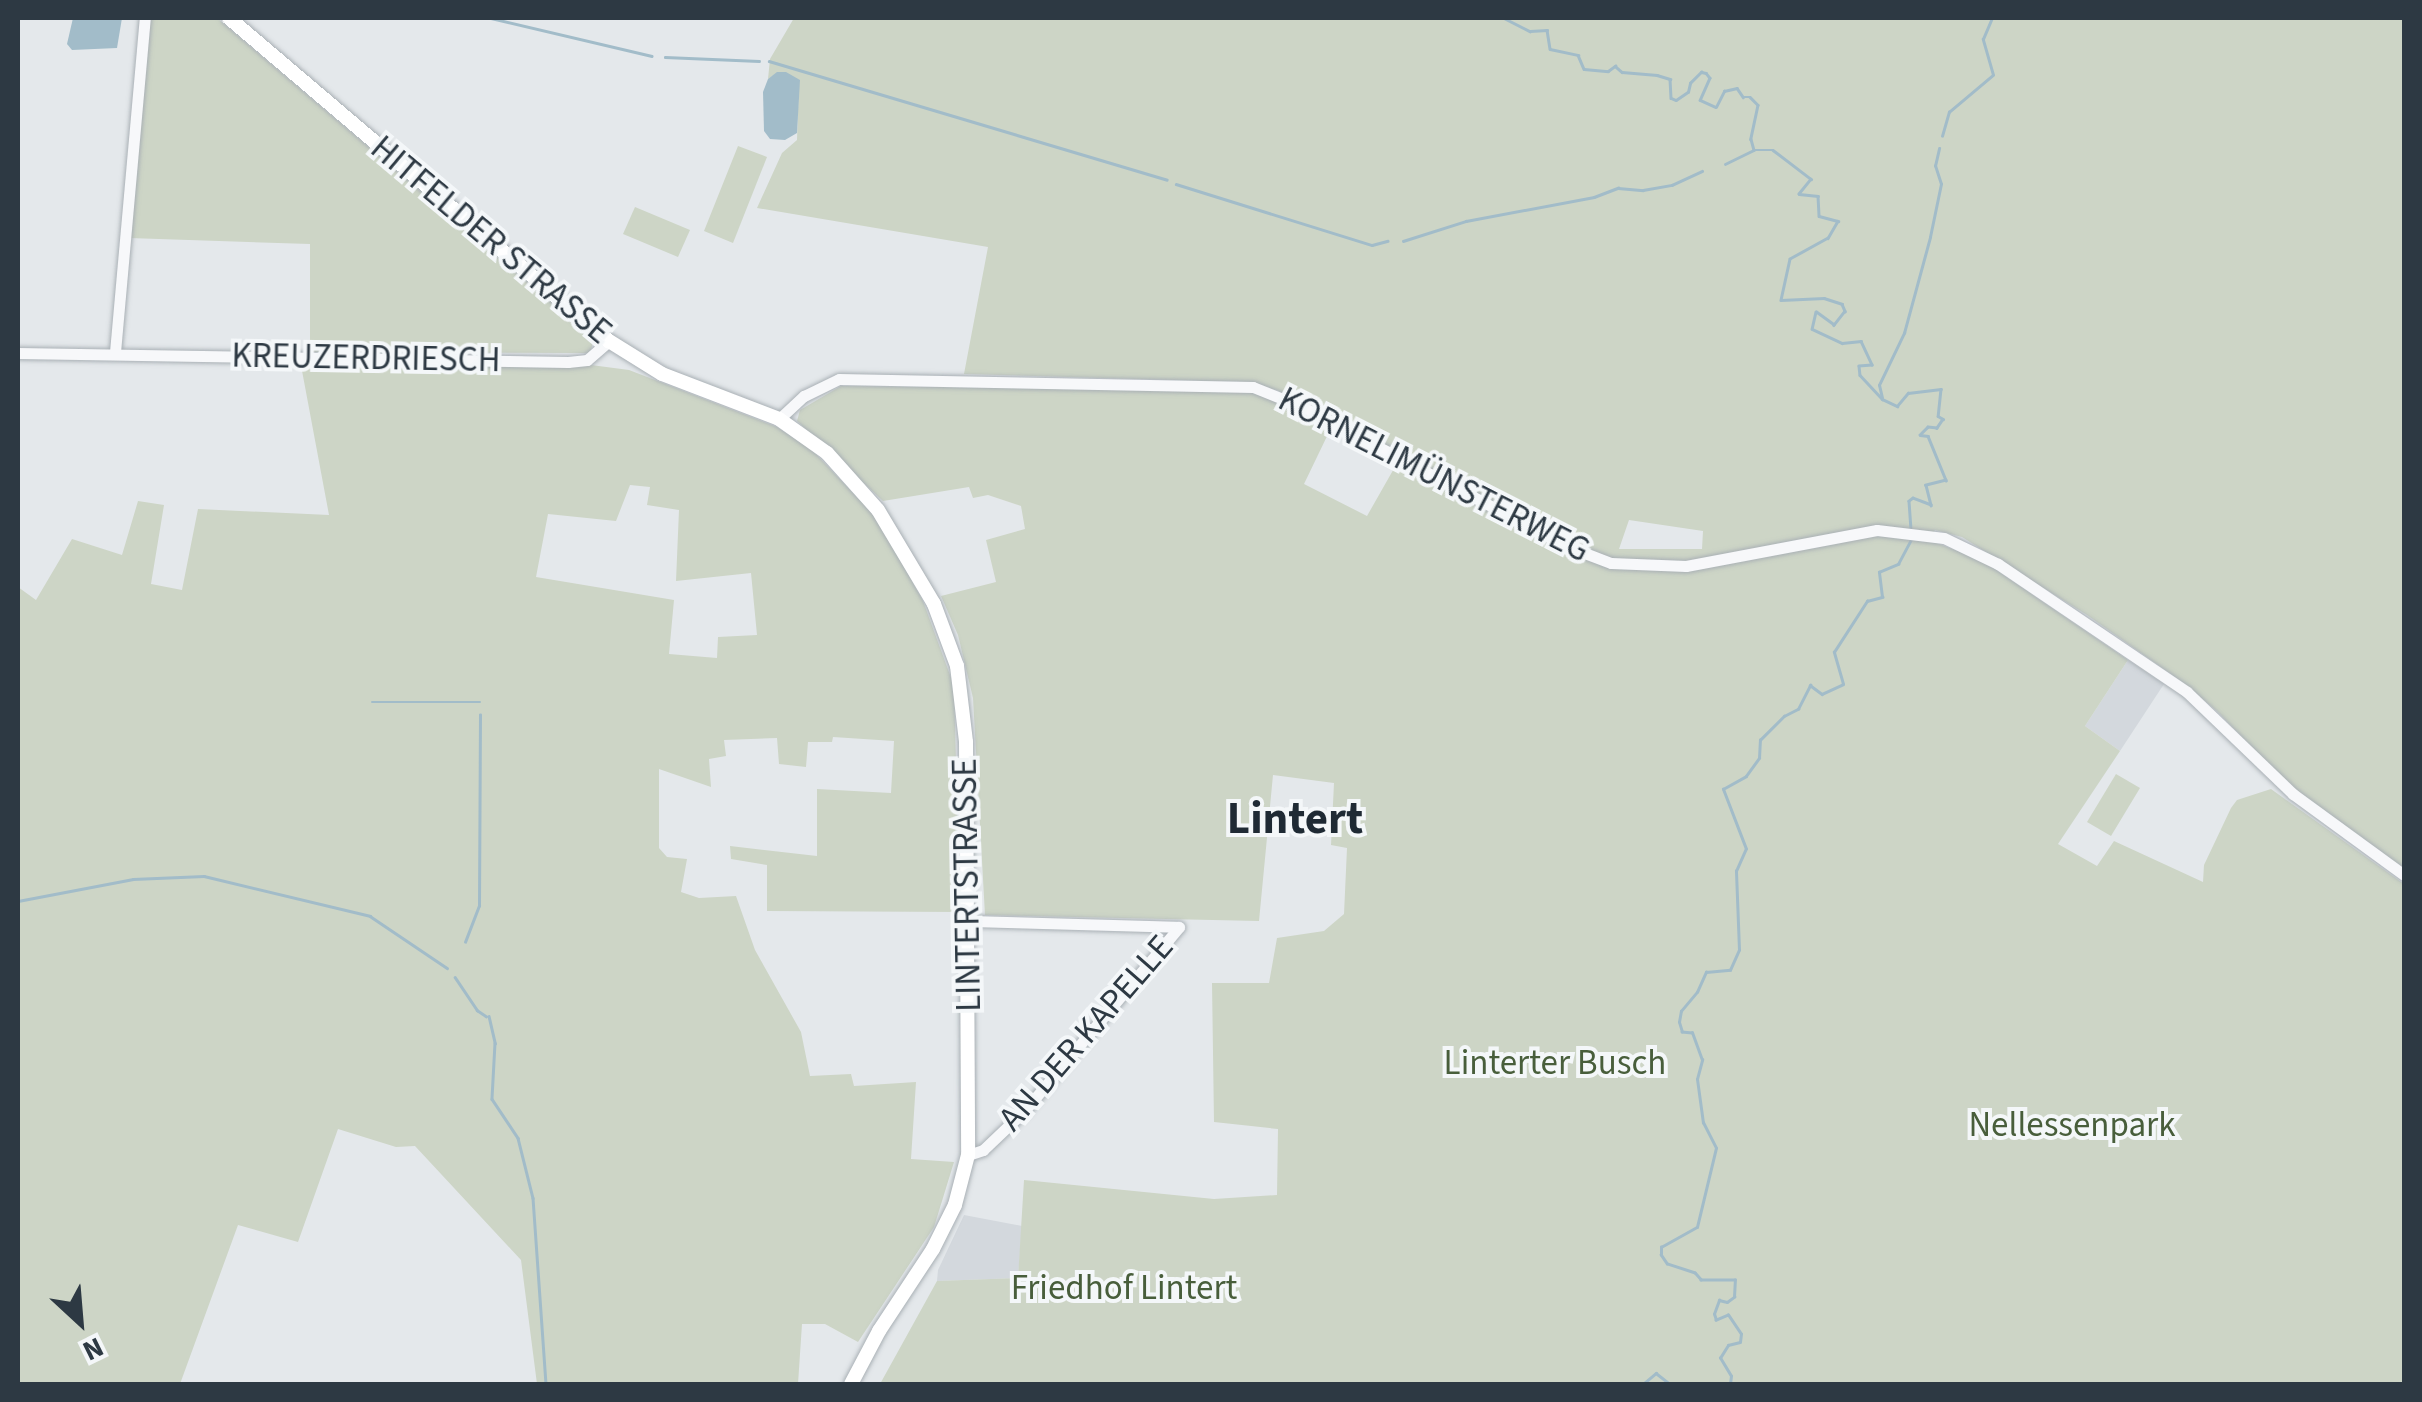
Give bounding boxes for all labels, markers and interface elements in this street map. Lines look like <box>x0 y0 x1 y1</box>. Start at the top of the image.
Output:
street label: HITFELDER STRASSE <box>362 127 620 353</box>
street label: KREUZERDRIESCH <box>231 335 501 381</box>
street label: KORNELIMÜNSTERWEG <box>1271 378 1597 572</box>
street label: LINTERTSTRASSE <box>944 758 990 1012</box>
district label: Lintert <box>1227 793 1363 847</box>
street label: AN DER KAPELLE <box>990 927 1182 1139</box>
park label: Linterter Busch <box>1444 1042 1666 1084</box>
park label: Nellessenpark <box>1968 1104 2176 1146</box>
park label: Friedhof Lintert <box>1011 1267 1237 1309</box>
north arrow <box>30 1272 130 1372</box>
text: N <box>76 1327 110 1371</box>

